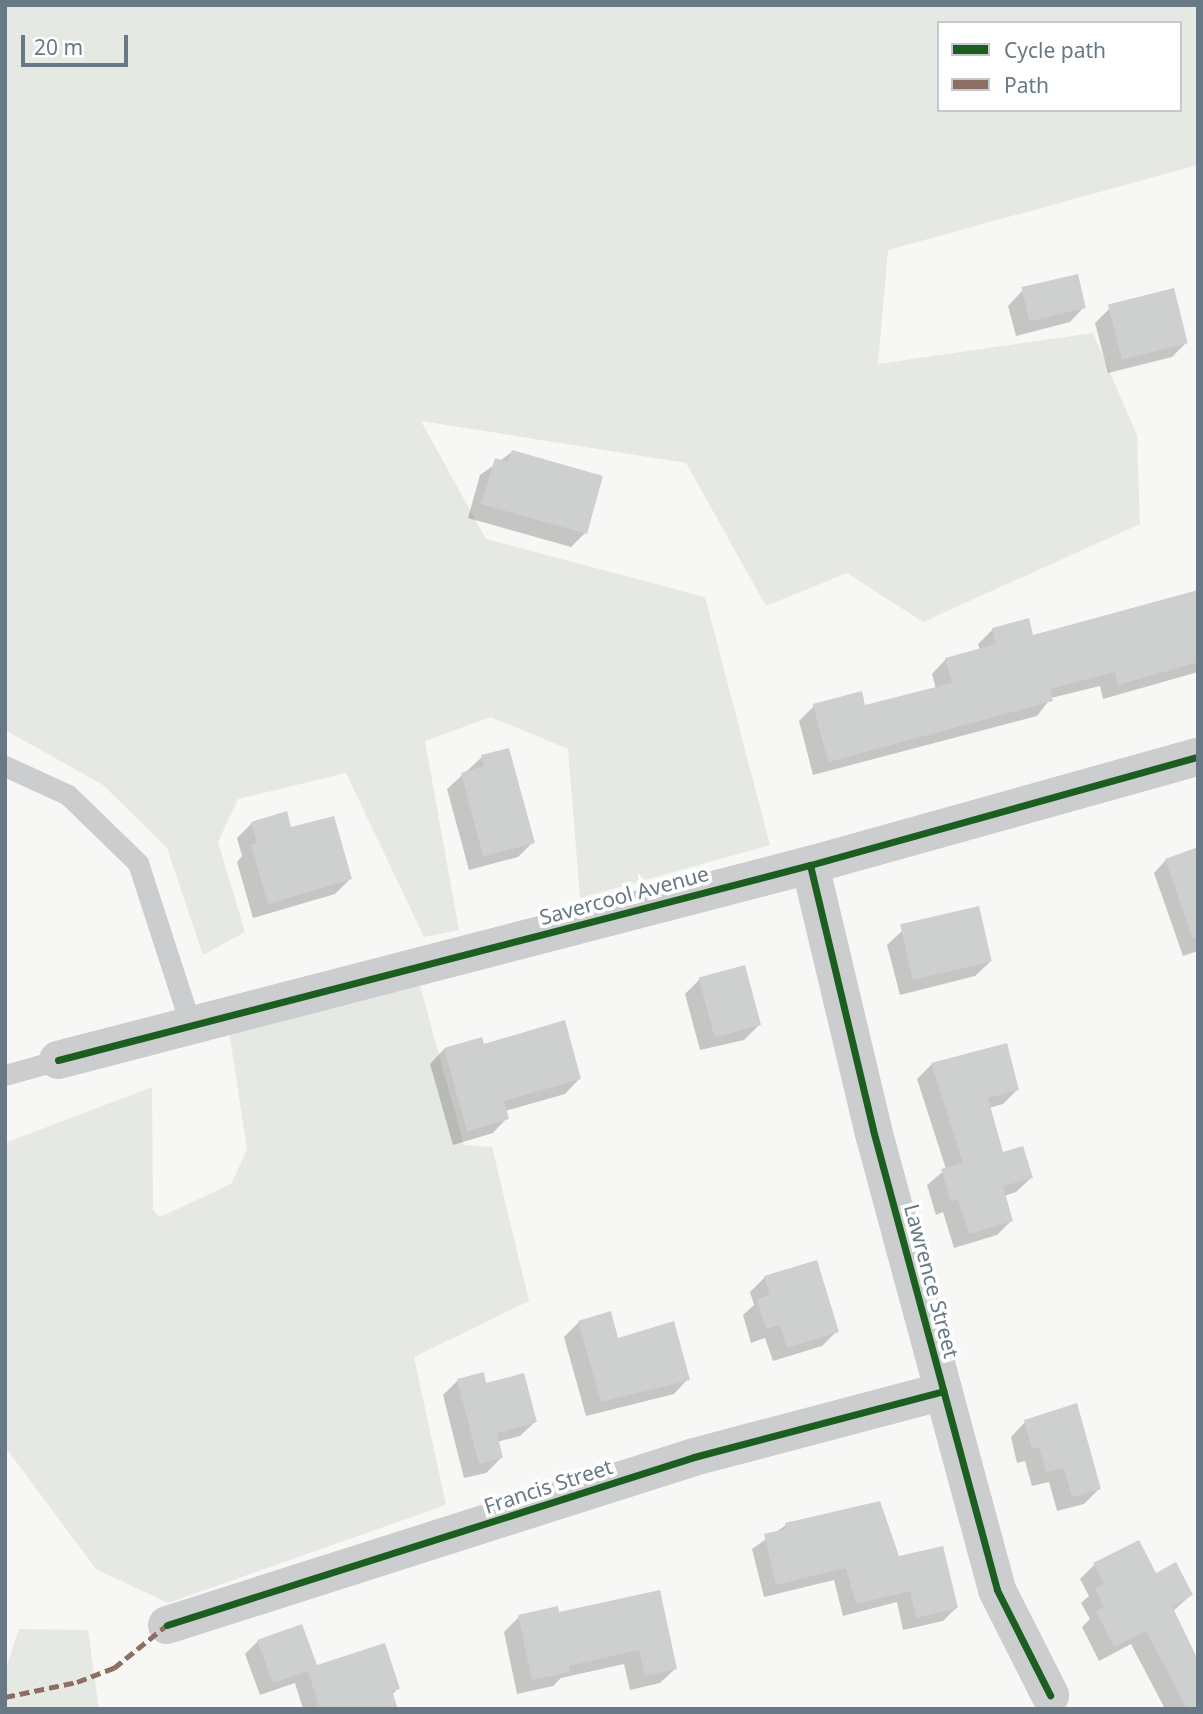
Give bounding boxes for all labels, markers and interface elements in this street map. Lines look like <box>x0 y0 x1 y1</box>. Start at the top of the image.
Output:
scale bar <box>24 21 131 65</box>
legend <box>937 21 1182 112</box>
text: 20 m <box>34 33 83 61</box>
text: Cycle path <box>1004 36 1106 64</box>
text: Path <box>1004 71 1049 99</box>
street label: Savercool Avenue <box>537 860 711 930</box>
street label: Lawrence Street <box>899 1201 965 1361</box>
street label: Francis Street <box>481 1453 615 1519</box>

